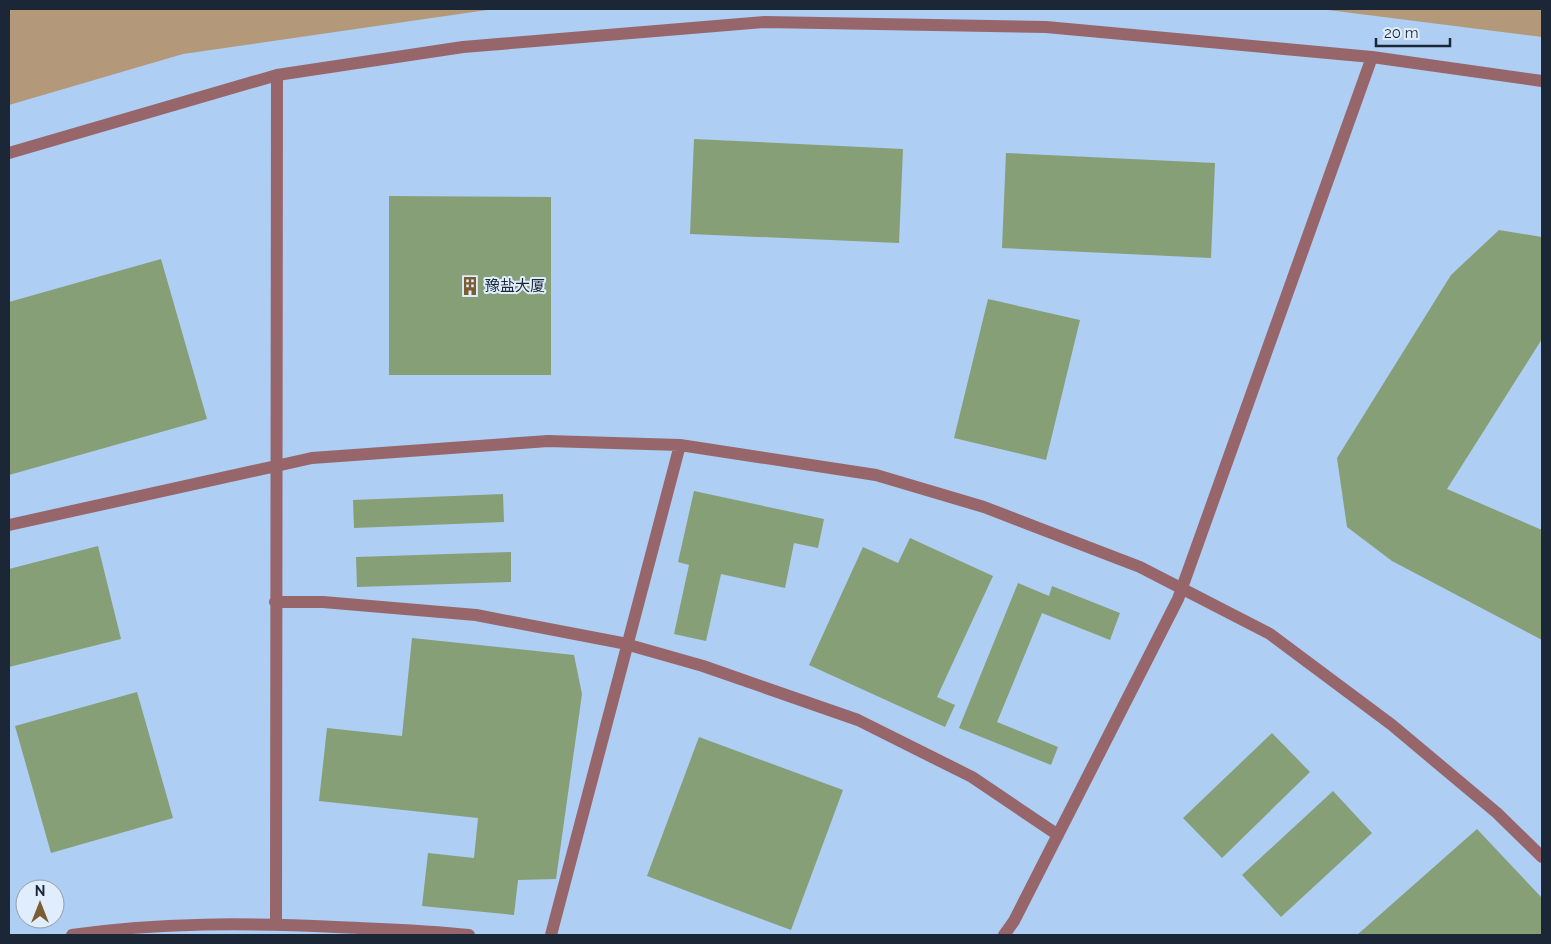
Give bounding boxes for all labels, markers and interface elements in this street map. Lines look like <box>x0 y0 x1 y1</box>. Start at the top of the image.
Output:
scale bar <box>1376 15 1450 47</box>
text: 20 m <box>1384 24 1419 42</box>
building icon: 豫盐大厦 <box>459 275 481 297</box>
place label: 豫盐大厦 <box>485 277 545 295</box>
north arrow <box>15 879 65 929</box>
text: N <box>35 883 45 899</box>

